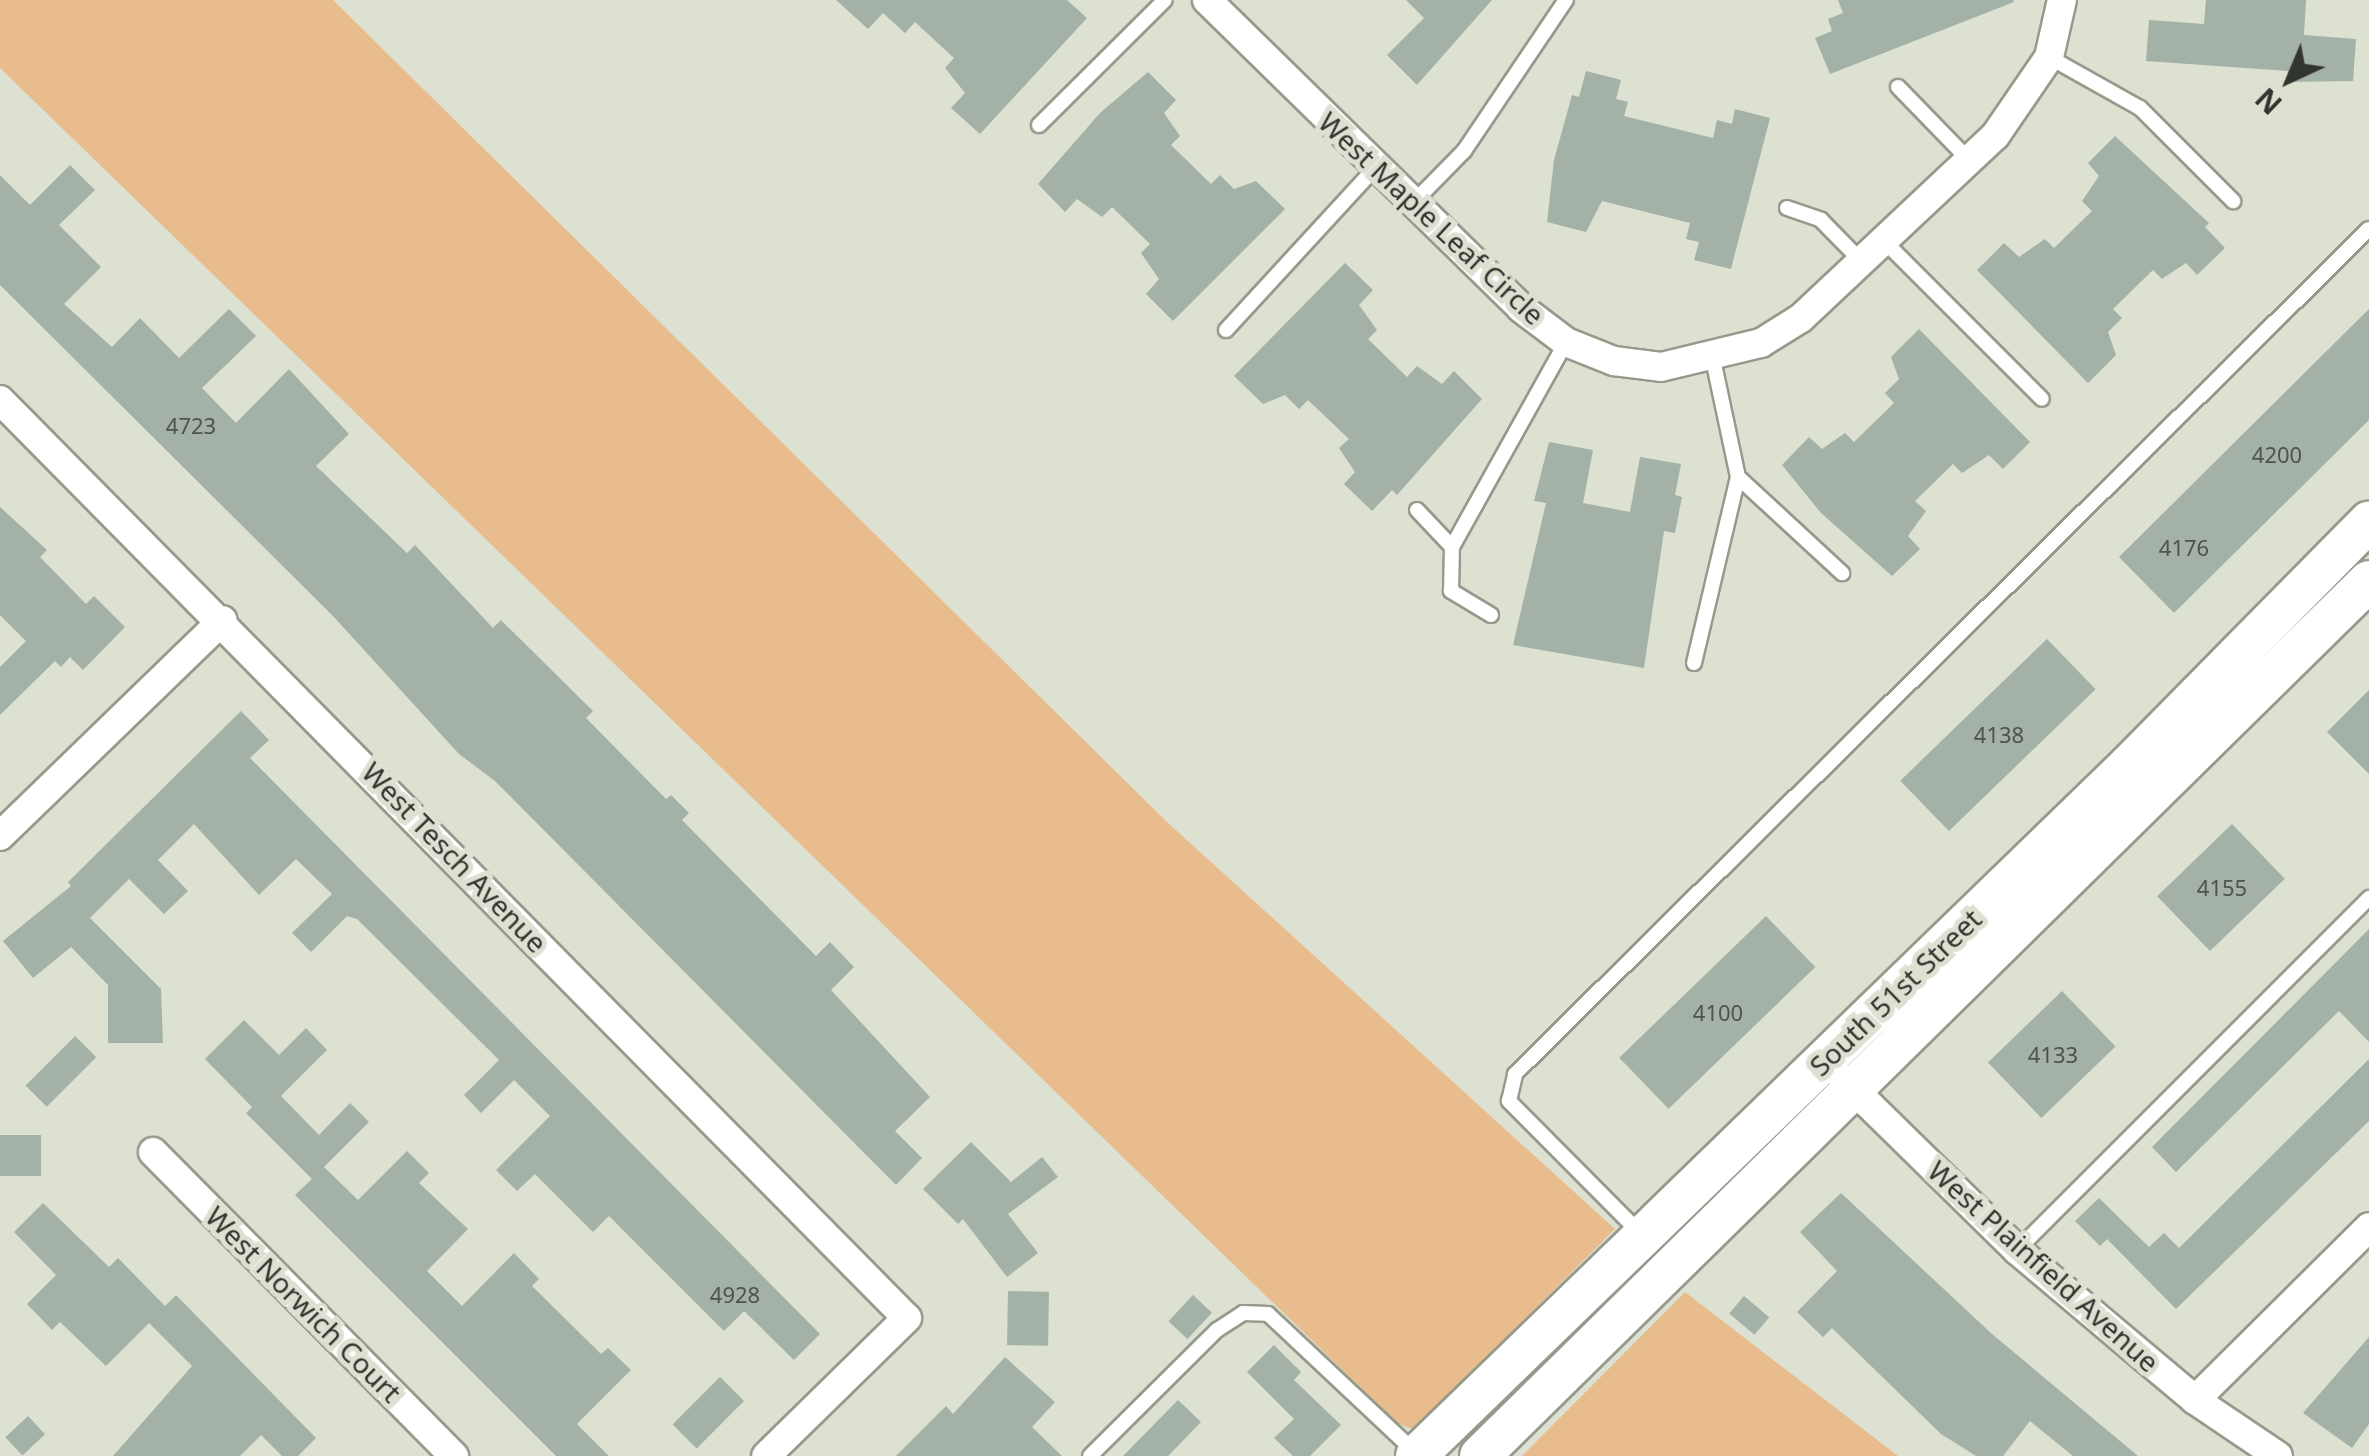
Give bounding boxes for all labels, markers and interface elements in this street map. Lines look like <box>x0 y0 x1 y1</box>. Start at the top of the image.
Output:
north arrow <box>2239 30 2339 130</box>
text: N <box>2247 80 2290 123</box>
street label: West Maple Leaf Circle <box>1312 105 1552 331</box>
house number: 4723 <box>166 413 216 439</box>
house number: 4200 <box>2252 442 2302 468</box>
house number: 4176 <box>2159 535 2209 561</box>
house number: 4138 <box>1974 722 2024 748</box>
street label: West Tesch Avenue <box>356 755 554 959</box>
house number: 4155 <box>2197 875 2247 901</box>
street label: South 51st Street <box>1802 902 1988 1082</box>
house number: 4100 <box>1693 1000 1743 1026</box>
house number: 4133 <box>2028 1042 2078 1068</box>
street label: West Plainfield Avenue <box>1922 1153 2166 1379</box>
street label: West Norwich Court <box>199 1199 409 1409</box>
house number: 4928 <box>710 1282 760 1308</box>

